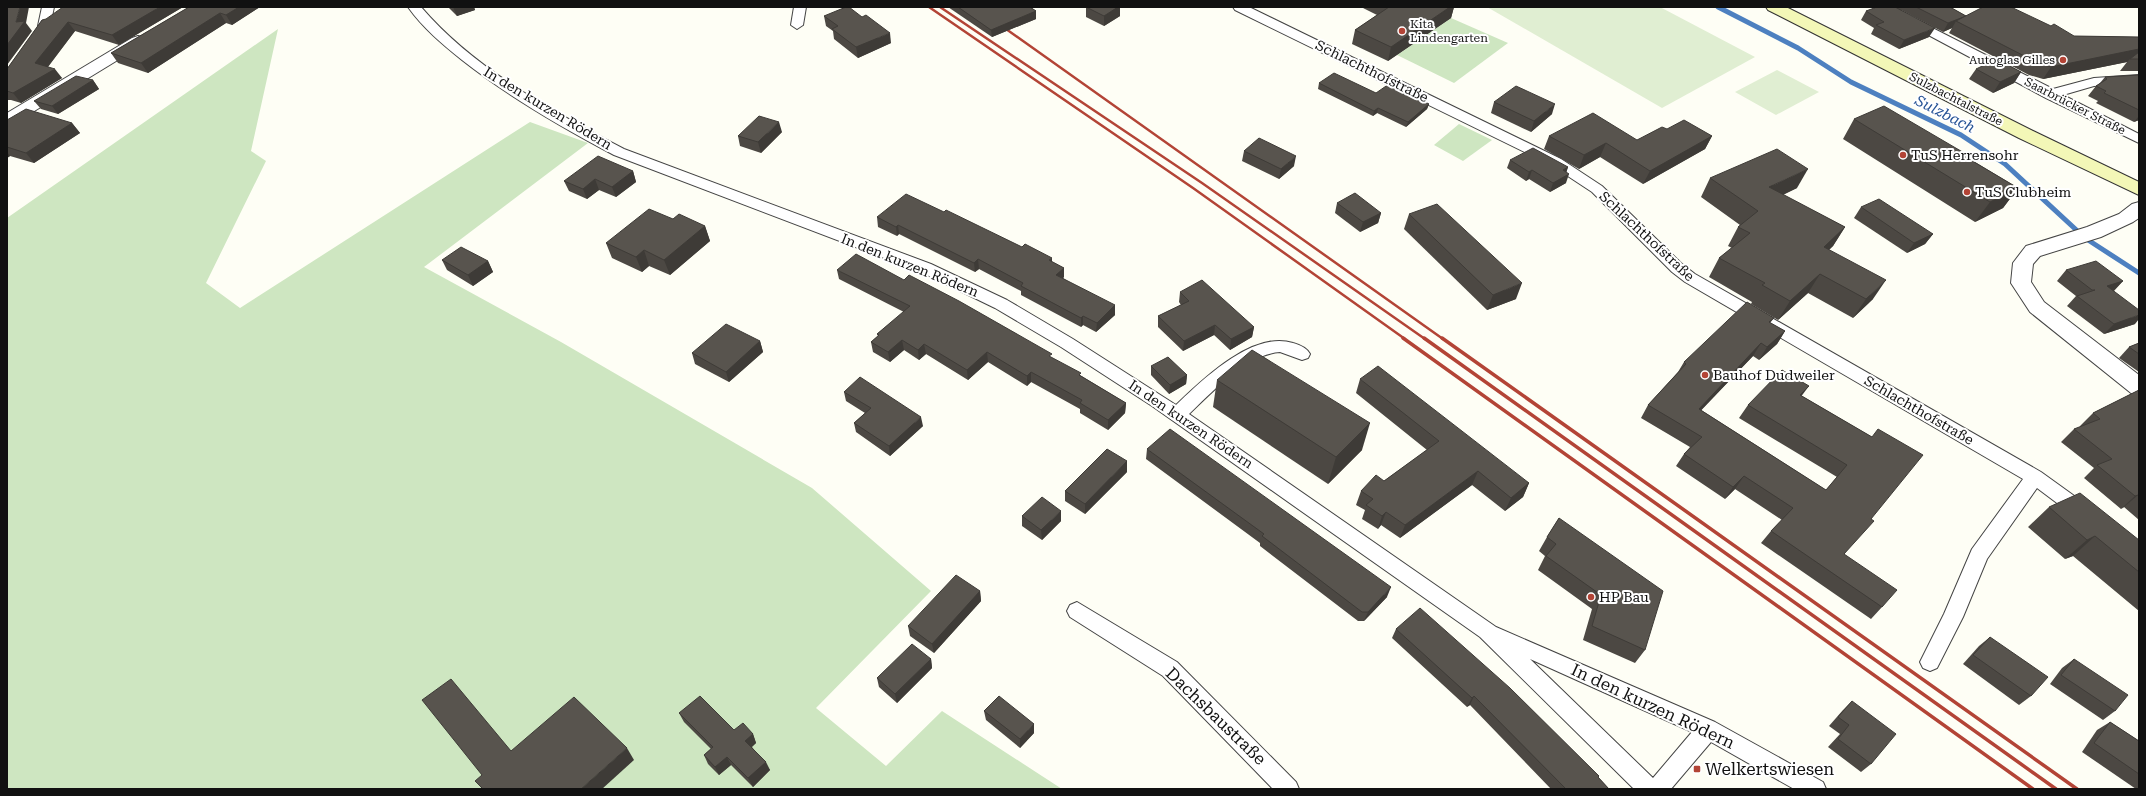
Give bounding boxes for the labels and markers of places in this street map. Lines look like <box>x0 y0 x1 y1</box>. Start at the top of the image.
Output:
place label: Kita Lindengarten <box>1410 17 1488 45</box>
marker: Kita Lindengarten <box>1397 26 1407 36</box>
place label: Autoglas Gilles <box>1969 53 2055 67</box>
marker: Autoglas Gilles <box>2058 55 2068 65</box>
place label: TuS Herrensohr <box>1911 147 2019 163</box>
marker: TuS Herrensohr <box>1898 150 1908 160</box>
place label: TuS Clubheim <box>1975 184 2072 200</box>
marker: TuS Clubheim <box>1962 187 1972 197</box>
place label: Bauhof Dudweiler <box>1713 367 1835 383</box>
marker: Bauhof Dudweiler <box>1700 370 1710 380</box>
place label: HP Bau <box>1599 589 1649 605</box>
marker: HP Bau <box>1586 592 1596 602</box>
place label: Welkertswiesen <box>1705 759 1834 779</box>
marker: Welkertswiesen <box>1692 764 1702 774</box>

